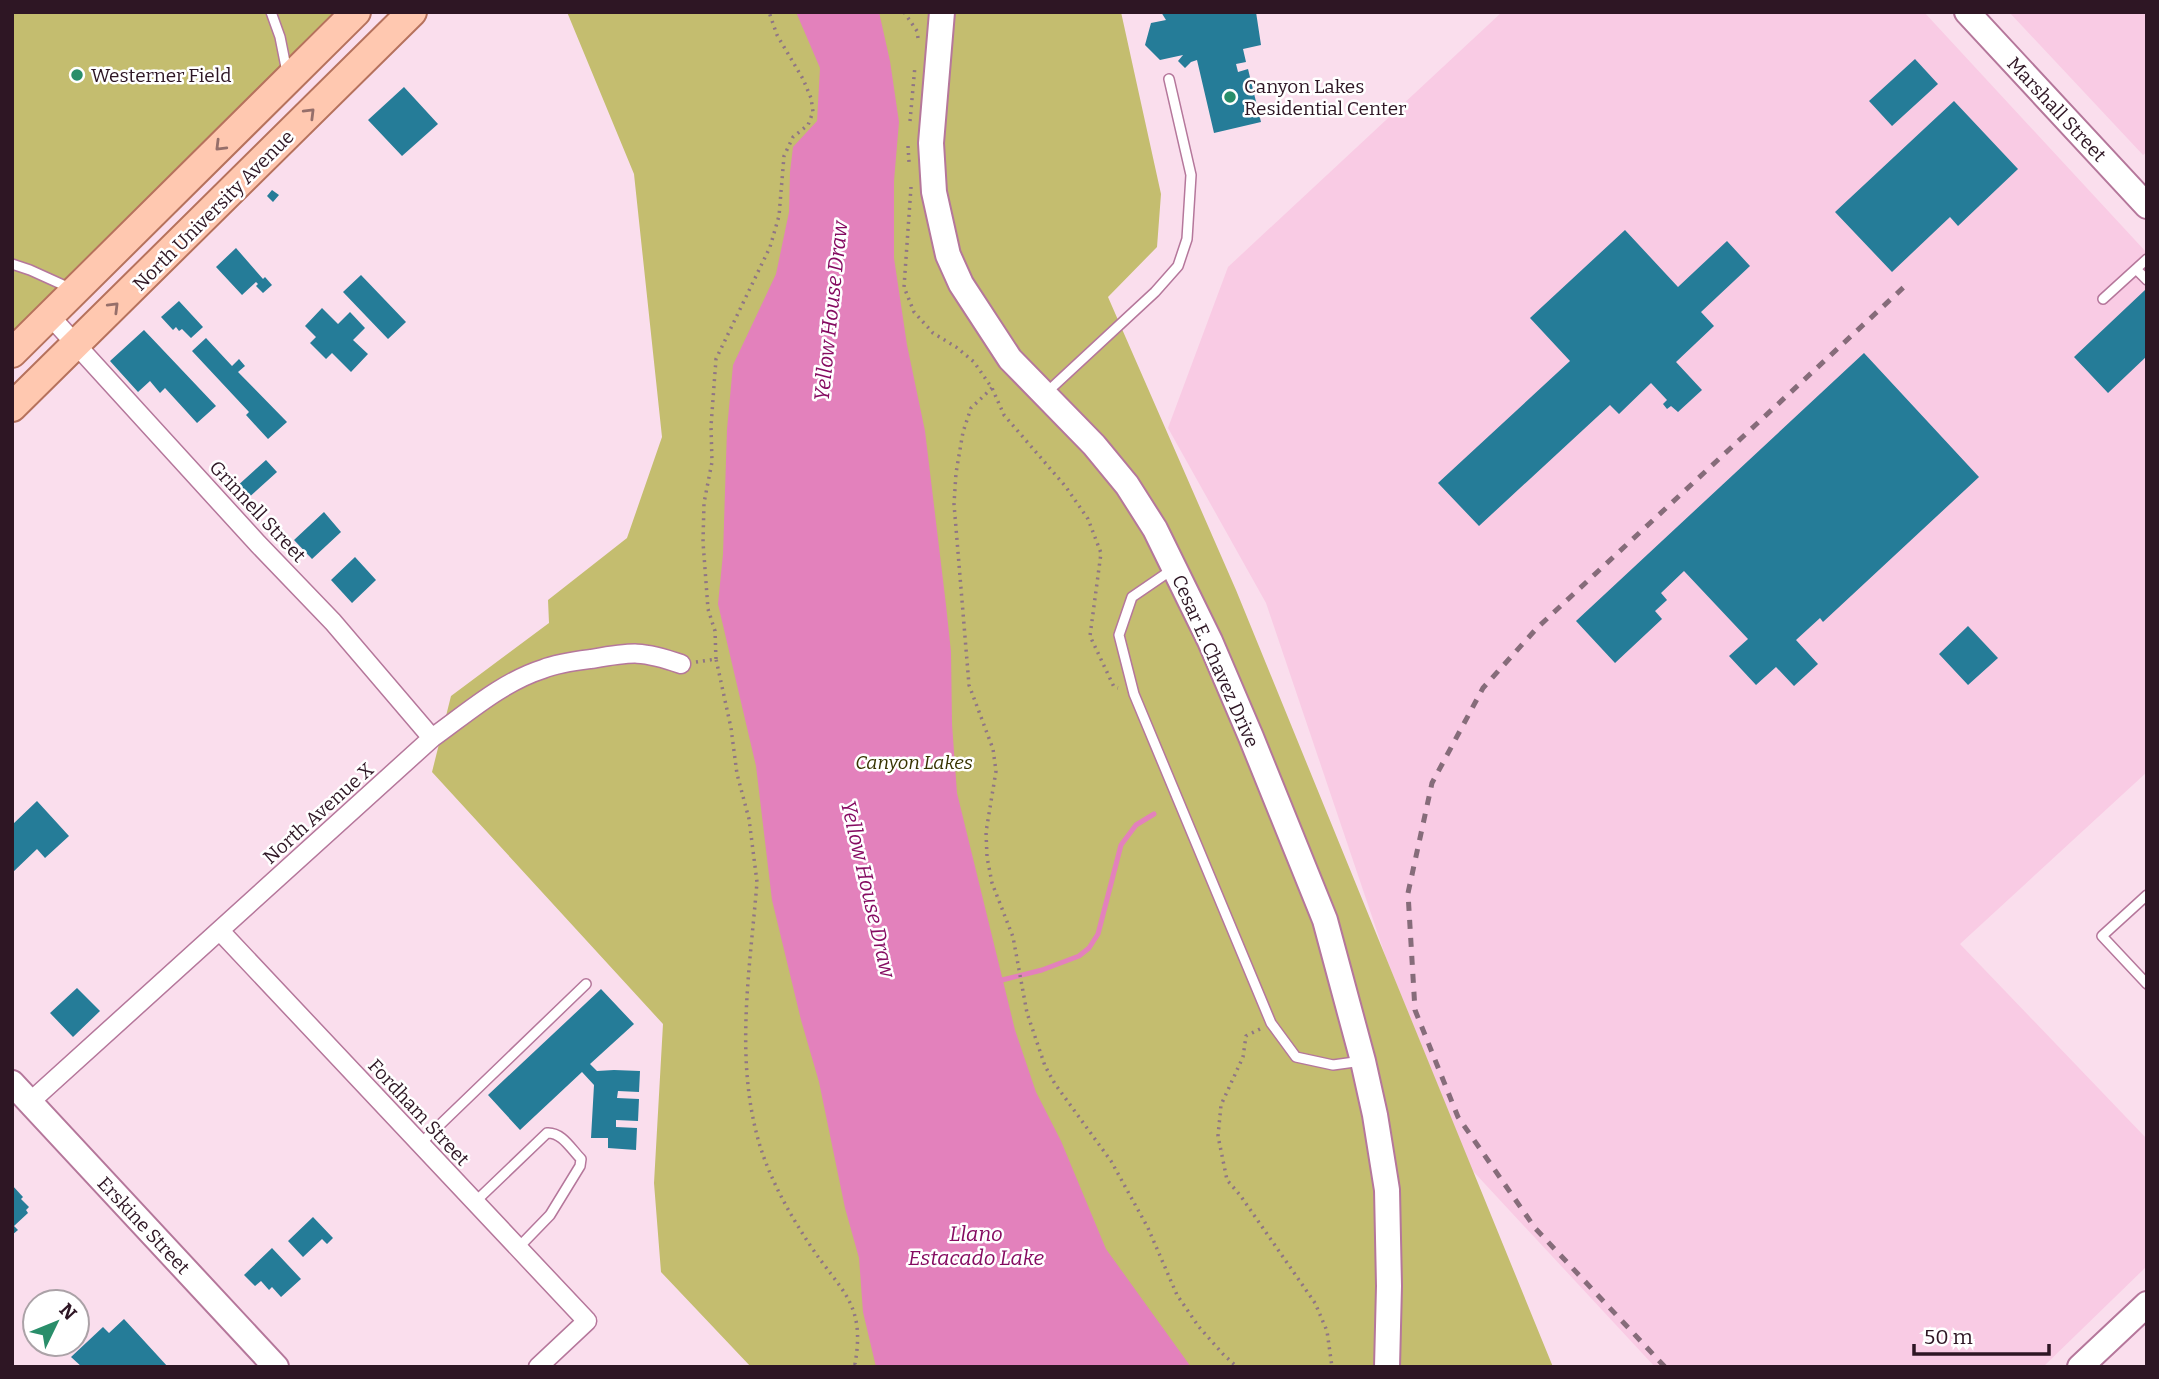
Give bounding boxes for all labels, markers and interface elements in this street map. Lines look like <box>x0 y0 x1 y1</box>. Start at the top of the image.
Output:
street label: Marshall Street <box>2002 52 2111 167</box>
place label: Westerner Field <box>91 64 231 87</box>
marker: Westerner Field <box>69 67 85 83</box>
place label: Canyon Lakes Residential Center <box>1244 75 1407 120</box>
marker: Canyon Lakes Residential Center <box>1222 89 1238 105</box>
one-way arrow <box>302 109 315 122</box>
street label: North University Avenue <box>128 125 299 296</box>
one-way arrow <box>215 138 228 151</box>
water label: Yellow House Draw <box>809 218 854 402</box>
one-way arrow <box>105 303 118 316</box>
street label: Grinnell Street <box>205 456 311 567</box>
street label: Cesar E. Chavez Drive <box>1167 571 1264 751</box>
park label: Canyon Lakes <box>855 751 973 774</box>
street label: North Avenue X <box>259 758 378 869</box>
water label: Yellow House Draw <box>835 798 901 982</box>
street label: Fordham Street <box>363 1054 474 1171</box>
street label: Erskine Street <box>93 1172 195 1279</box>
water label: Llano Estacado Lake <box>908 1221 1045 1271</box>
north arrow <box>21 1288 91 1358</box>
text: N <box>55 1299 82 1325</box>
scale bar <box>1914 1312 2049 1356</box>
text: 50 m <box>1924 1324 1973 1350</box>

